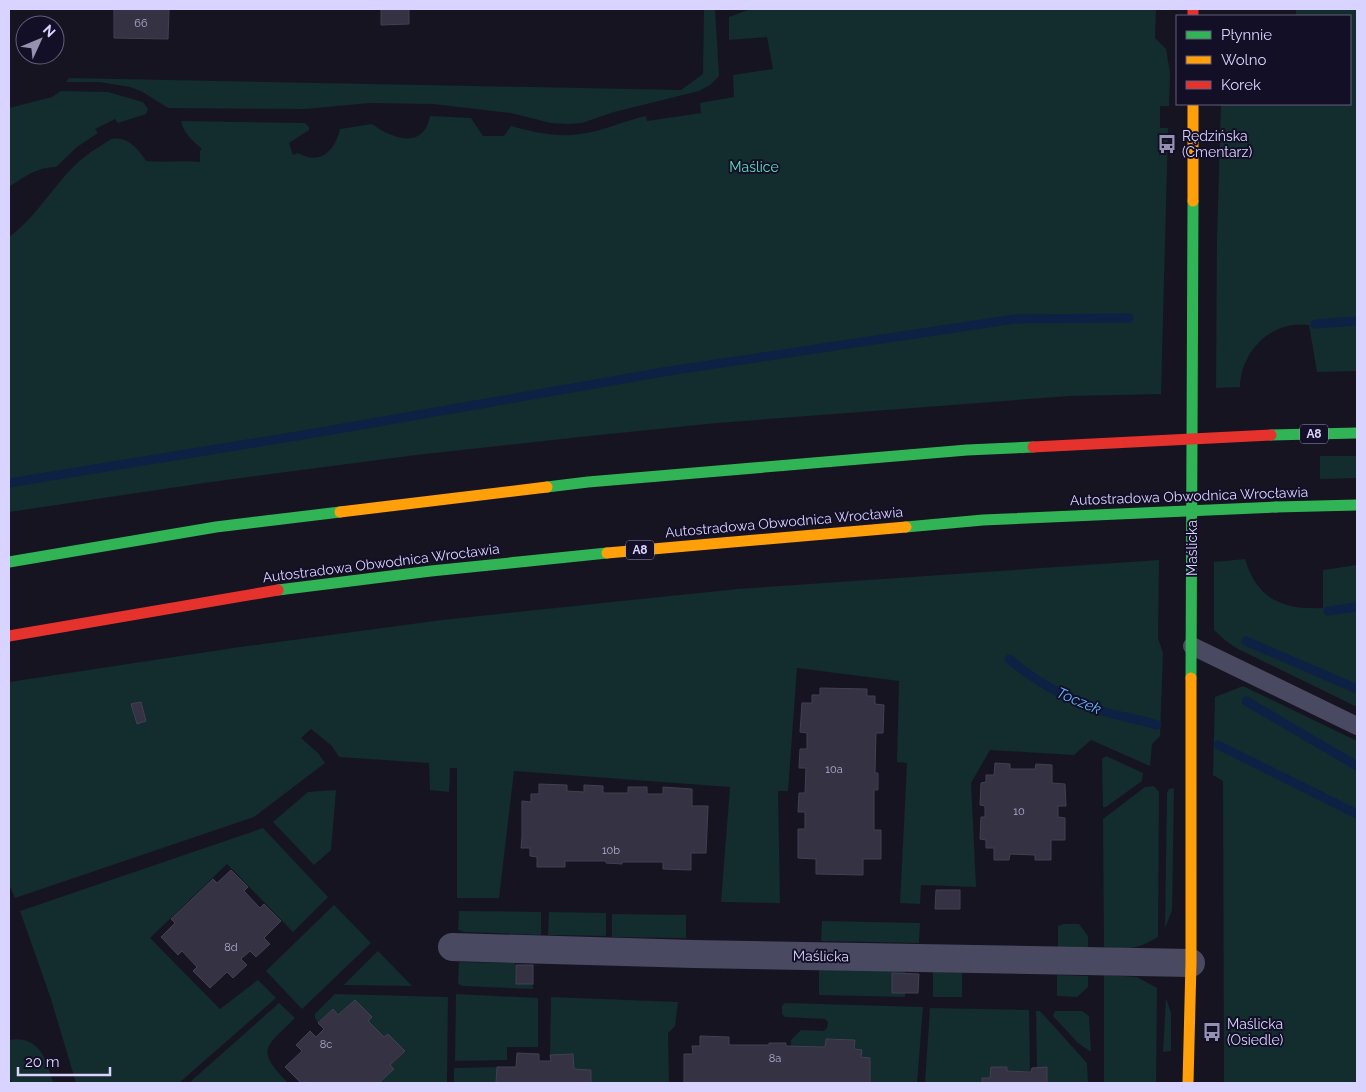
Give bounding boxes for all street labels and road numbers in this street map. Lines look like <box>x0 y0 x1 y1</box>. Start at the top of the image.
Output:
road number: A8 <box>1300 424 1328 444</box>
street label: Autostradowa Obwodnica Wrocławia <box>1069 484 1309 508</box>
street label: Autostradowa Obwodnica Wrocławia <box>664 504 904 540</box>
street label: Maślicka <box>1184 520 1200 576</box>
road number: A8 <box>626 540 654 560</box>
street label: Autostradowa Obwodnica Wrocławia <box>262 541 500 585</box>
street label: Maślicka <box>793 948 849 964</box>

